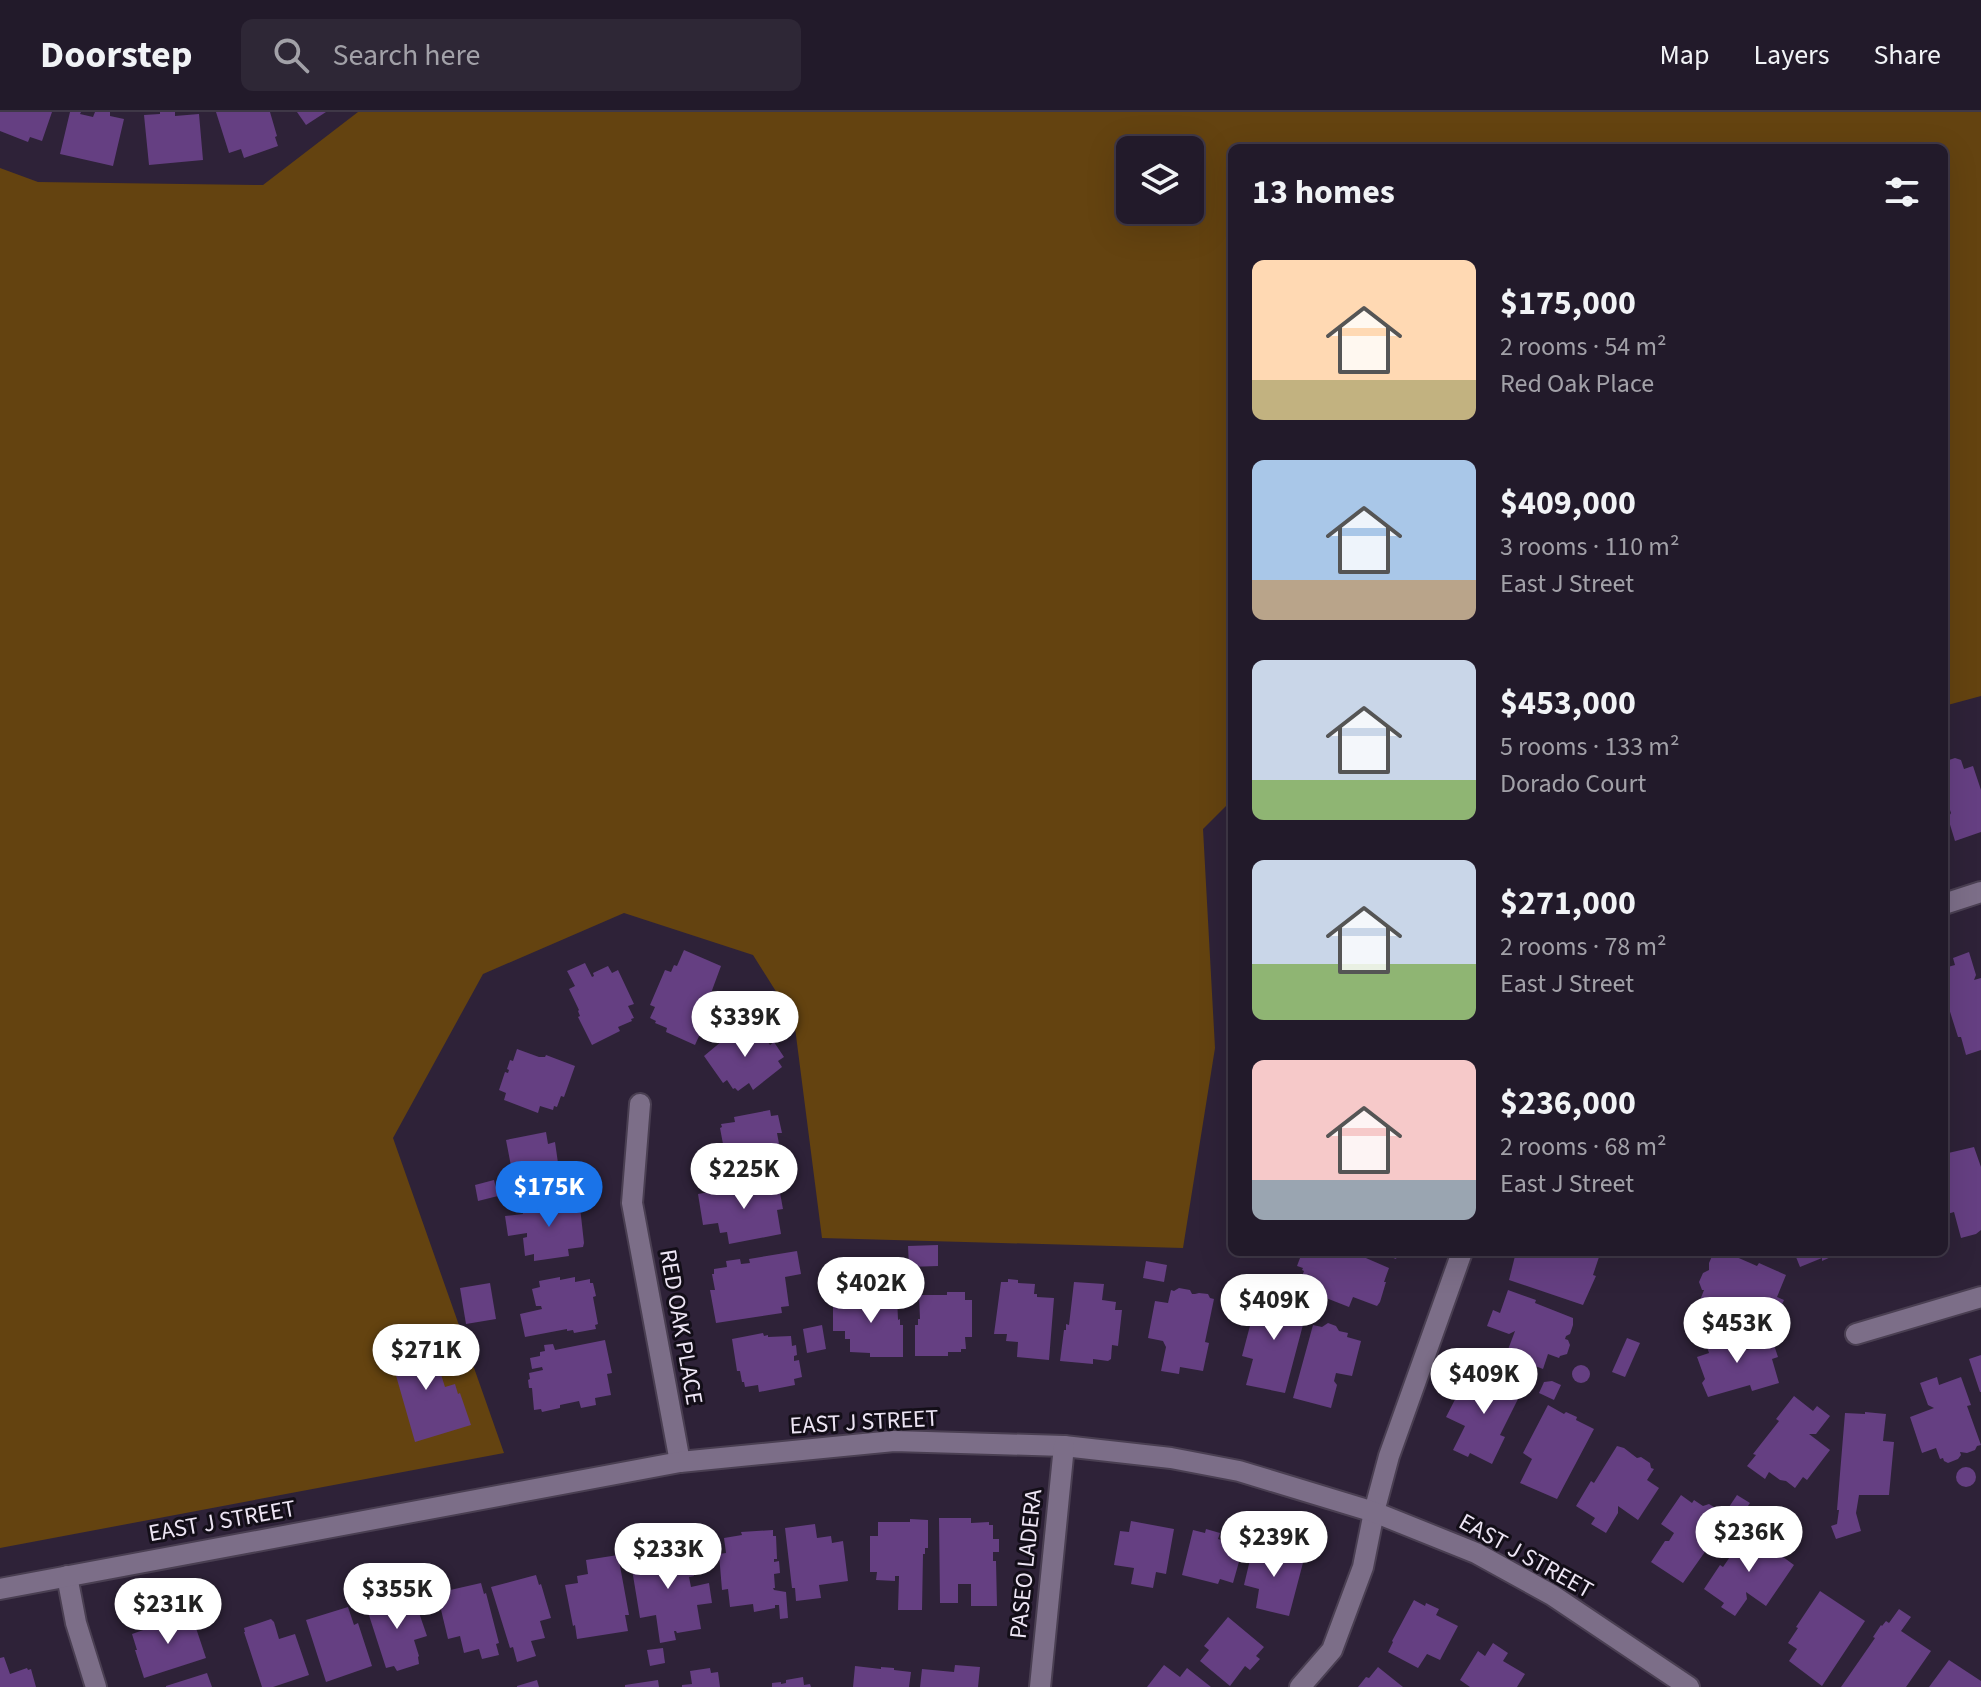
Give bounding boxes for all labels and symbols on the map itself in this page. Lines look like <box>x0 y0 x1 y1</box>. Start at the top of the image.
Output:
pin: $339K <box>689 991 801 1059</box>
pin: $225K <box>688 1143 800 1211</box>
pin: $175K <box>493 1161 605 1229</box>
street label: RED OAK PLACE <box>650 1246 712 1408</box>
pin: $402K <box>815 1257 927 1325</box>
pin: $409K <box>1218 1274 1330 1342</box>
pin: $453K <box>1681 1297 1793 1365</box>
pin: $271K <box>370 1324 482 1392</box>
pin: $409K <box>1428 1348 1540 1416</box>
street label: EAST J STREET <box>789 1401 939 1443</box>
street label: PASEO LADERA <box>1001 1487 1051 1641</box>
street label: EAST J STREET <box>146 1491 299 1551</box>
street label: EAST J STREET <box>1452 1505 1600 1607</box>
pin: $236K <box>1693 1506 1805 1574</box>
pin: $239K <box>1218 1511 1330 1579</box>
pin: $233K <box>612 1523 724 1591</box>
pin: $355K <box>341 1563 453 1631</box>
pin: $231K <box>112 1578 224 1646</box>

